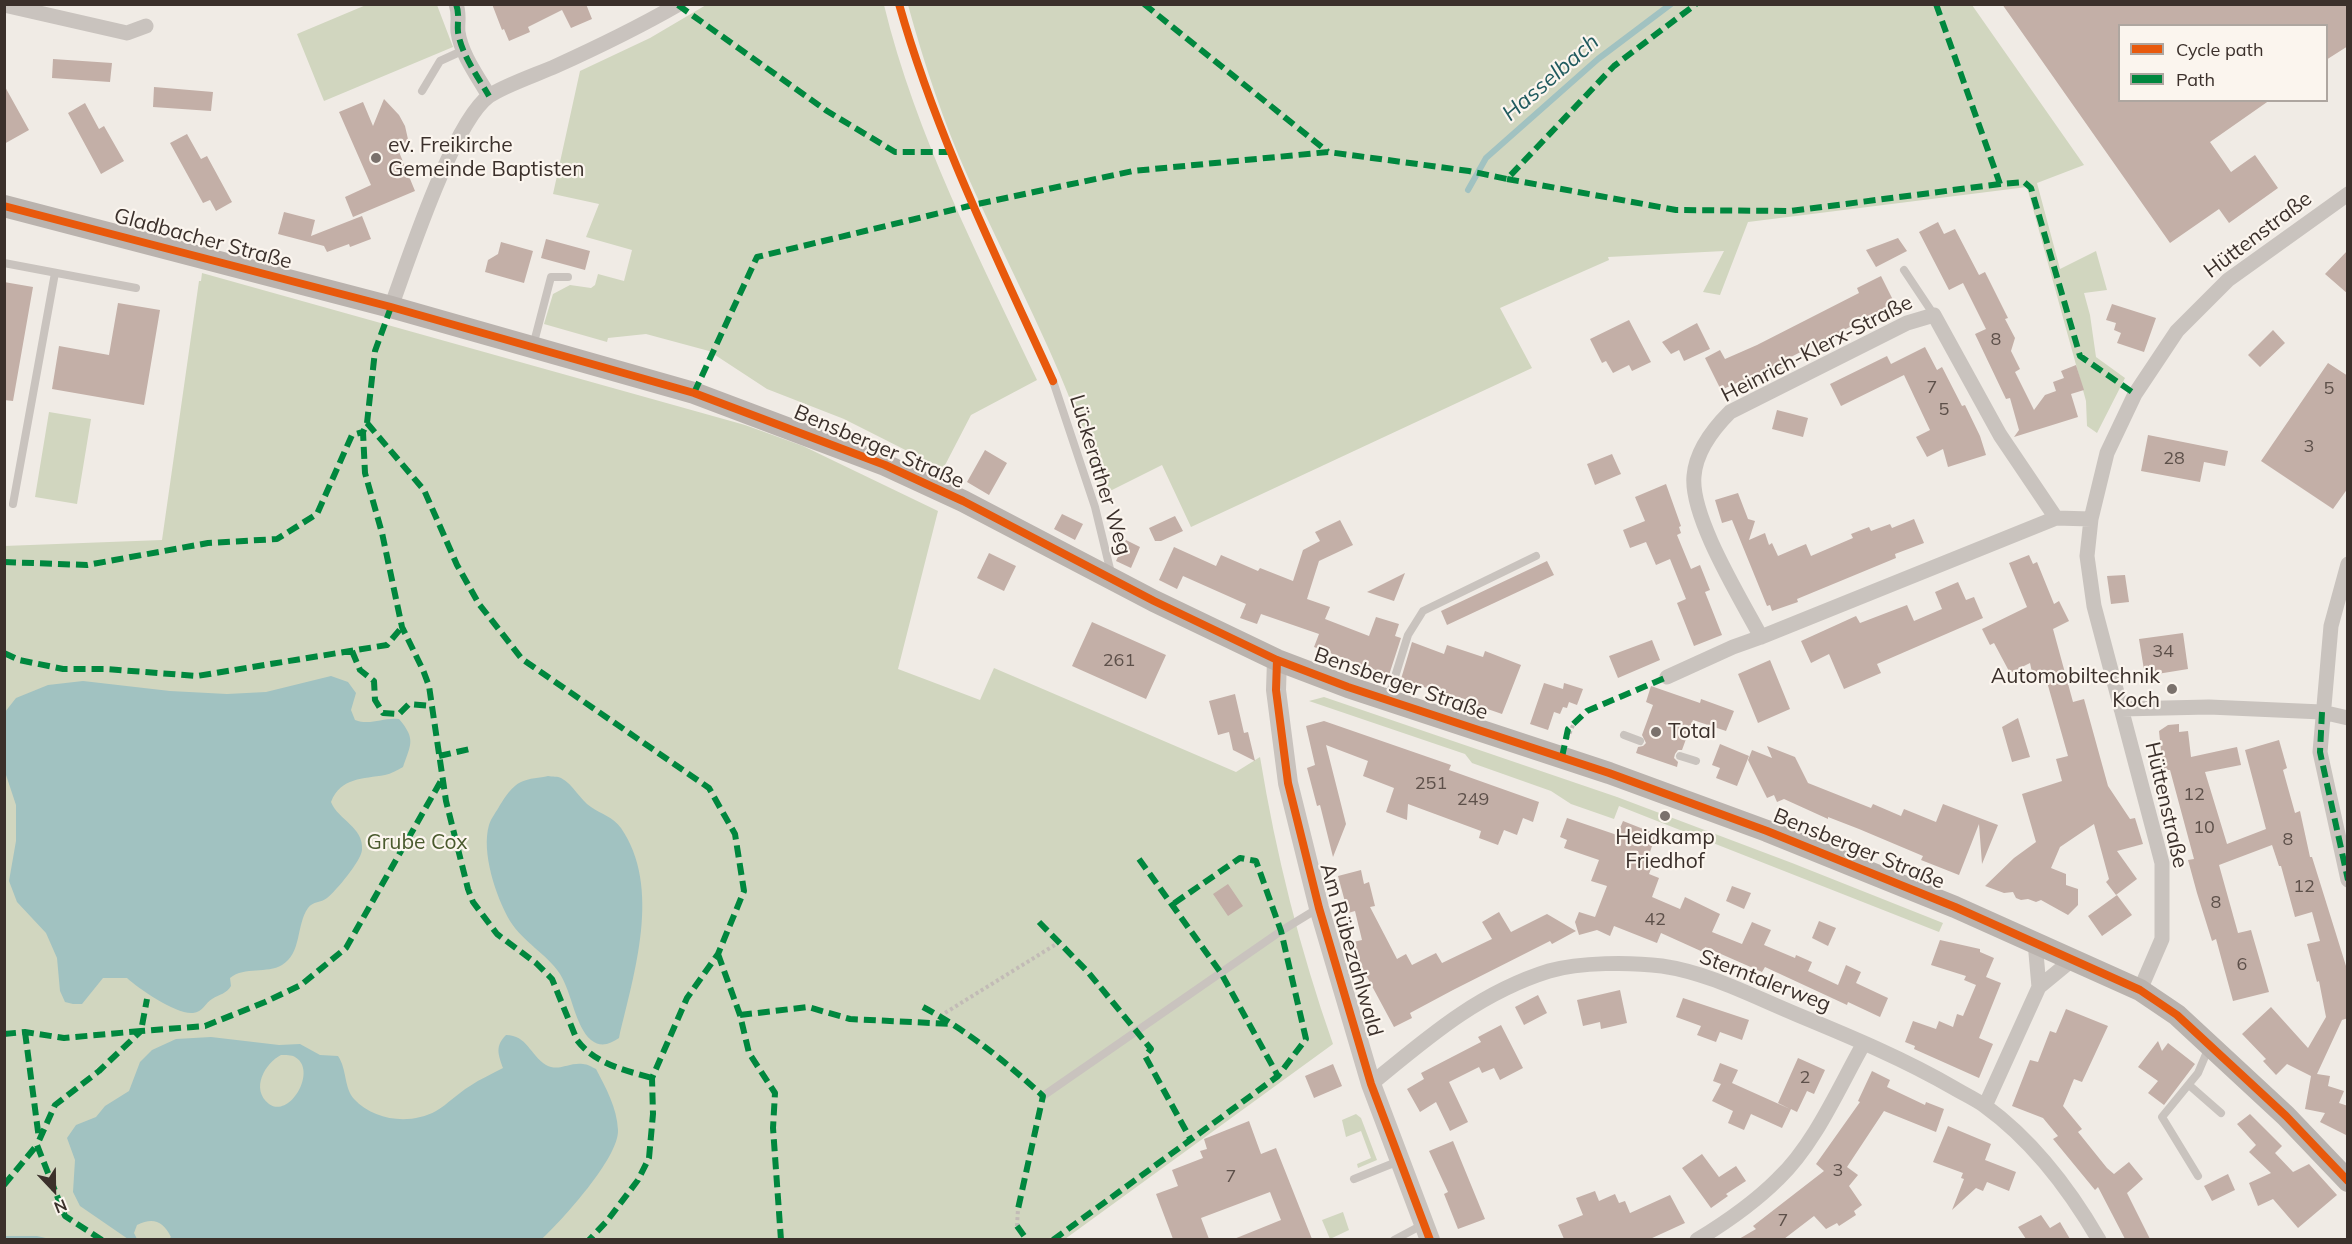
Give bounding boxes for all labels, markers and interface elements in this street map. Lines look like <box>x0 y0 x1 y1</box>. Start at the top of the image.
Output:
legend <box>2118 24 2328 102</box>
water label: Hasselbach <box>1497 29 1605 127</box>
text: Cycle path <box>2176 38 2263 61</box>
text: Path <box>2176 68 2215 91</box>
place label: ev. Freikirche Gemeinde Baptisten <box>388 133 584 183</box>
marker: ev. Freikirche Gemeinde Baptisten <box>369 151 383 165</box>
street label: Hüttenstraße <box>2199 186 2317 284</box>
street label: Gladbacher Straße <box>111 203 295 275</box>
street label: Heinrich-Klerx-Straße <box>1717 290 1917 408</box>
house number: 8 <box>1991 329 2001 351</box>
house number: 7 <box>1927 377 1937 399</box>
house number: 5 <box>2324 378 2334 400</box>
street label: Lückerather Weg <box>1064 392 1136 558</box>
house number: 5 <box>1939 399 1949 421</box>
street label: Bensberger Straße <box>790 400 968 494</box>
house number: 3 <box>2304 436 2314 458</box>
house number: 28 <box>2163 448 2185 470</box>
house number: 34 <box>2152 641 2174 663</box>
street label: Bensberger Straße <box>1311 642 1491 726</box>
house number: 261 <box>1103 650 1135 672</box>
place label: Automobiltechnik Koch <box>1991 664 2160 714</box>
marker: Automobiltechnik Koch <box>2165 682 2179 696</box>
place label: Total <box>1668 719 1716 745</box>
marker: Total <box>1649 725 1663 739</box>
street label: Hüttenstraße <box>2139 739 2193 871</box>
house number: 251 <box>1415 773 1447 795</box>
house number: 12 <box>2183 784 2205 806</box>
house number: 249 <box>1457 789 1489 811</box>
street label: Bensberger Straße <box>1770 803 1948 895</box>
marker: Heidkamp Friedhof <box>1658 809 1672 823</box>
house number: 10 <box>2193 817 2215 839</box>
place label: Heidkamp Friedhof <box>1615 825 1715 875</box>
house number: 8 <box>2283 829 2293 851</box>
park label: Grube Cox <box>366 830 468 856</box>
street label: Am Rübezahlwald <box>1314 861 1388 1039</box>
house number: 12 <box>2293 876 2315 898</box>
house number: 8 <box>2211 892 2221 914</box>
house number: 42 <box>1644 909 1666 931</box>
street label: Sterntalerweg <box>1696 944 1834 1018</box>
house number: 6 <box>2237 954 2247 976</box>
house number: 2 <box>1800 1067 1810 1089</box>
north arrow <box>24 1160 84 1220</box>
house number: 3 <box>1833 1160 1843 1182</box>
house number: 7 <box>1226 1166 1236 1188</box>
text: N <box>51 1195 70 1218</box>
house number: 7 <box>1778 1210 1788 1232</box>

